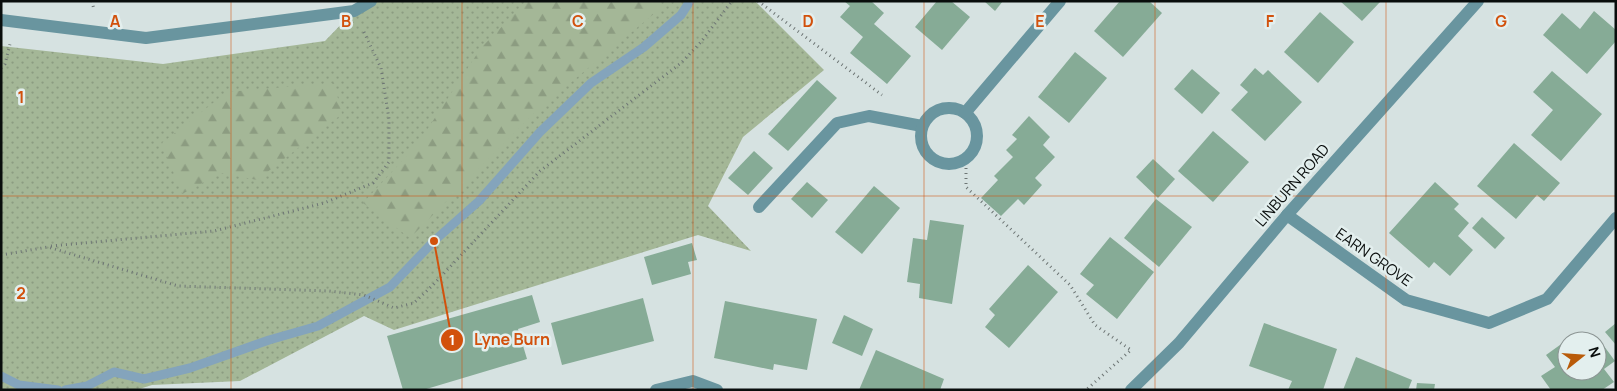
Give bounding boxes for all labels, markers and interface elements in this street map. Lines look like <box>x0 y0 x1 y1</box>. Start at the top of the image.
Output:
text: A <box>110 10 121 32</box>
text: B <box>341 10 351 32</box>
text: C <box>572 10 584 32</box>
text: D <box>802 10 814 32</box>
text: E <box>1035 10 1045 32</box>
text: F <box>1266 10 1275 32</box>
text: G <box>1495 10 1507 32</box>
text: 1 <box>17 86 25 108</box>
street label: LINBURN ROAD <box>1250 139 1334 231</box>
street label: EARN GROVE <box>1332 223 1416 291</box>
text: 2 <box>16 282 26 304</box>
callout: Lyne Burn <box>439 324 560 355</box>
text: Lyne Burn <box>474 328 550 350</box>
text: 1 <box>449 329 455 350</box>
north arrow <box>1557 331 1607 381</box>
text: N <box>1584 344 1605 360</box>

